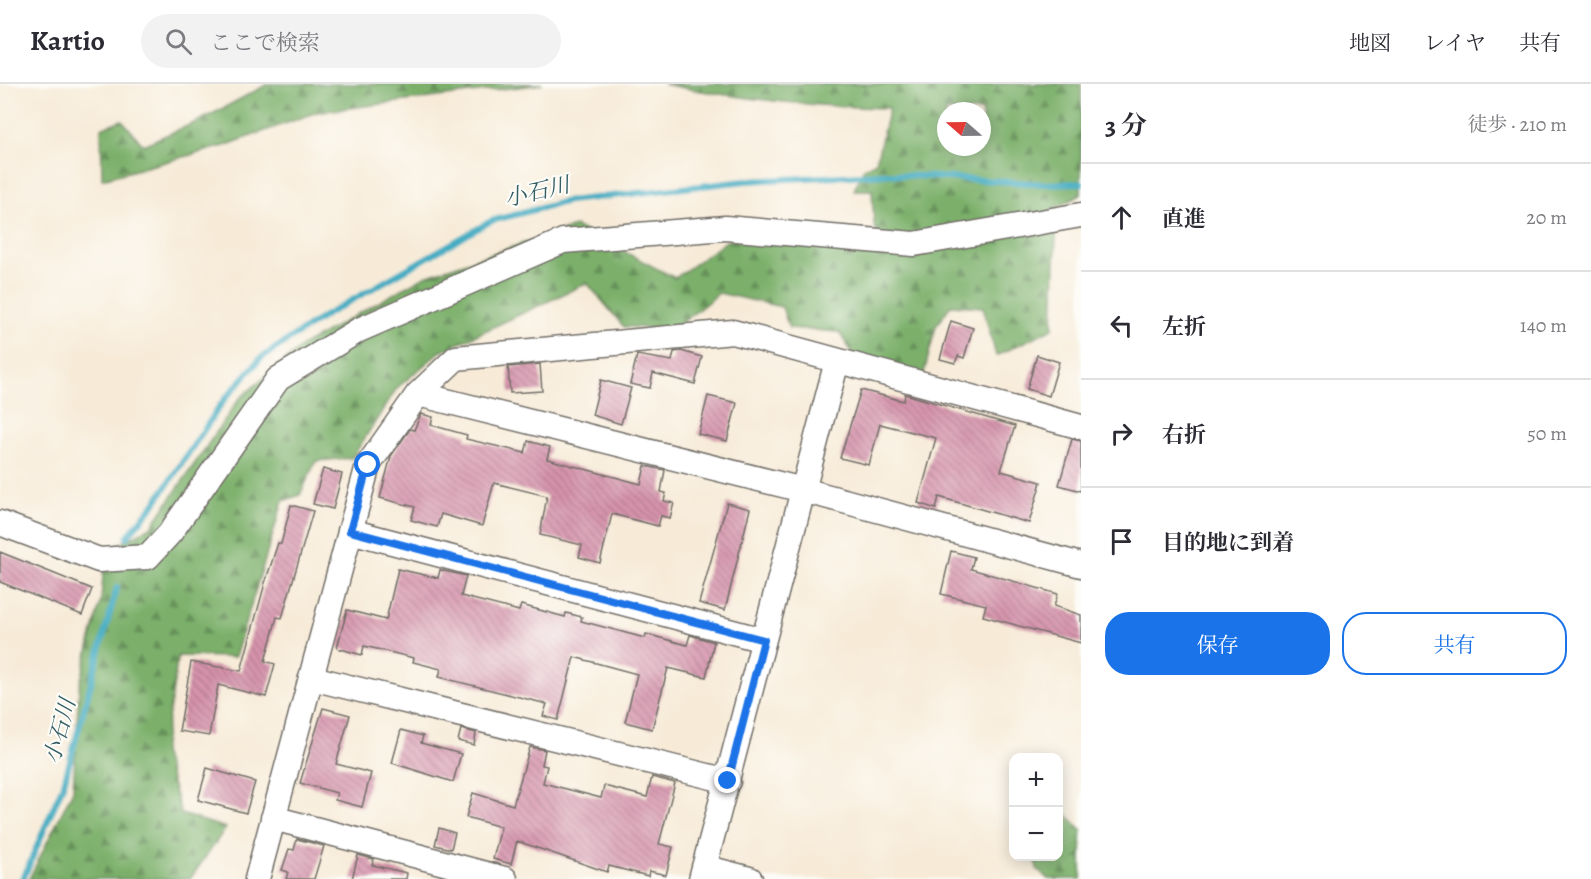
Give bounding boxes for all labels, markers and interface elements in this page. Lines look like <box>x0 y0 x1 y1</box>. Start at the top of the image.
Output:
search box <box>141 14 561 68</box>
text: Kartio <box>30 22 105 60</box>
icon: search <box>162 25 195 58</box>
text: ここで検索 <box>210 28 320 58</box>
text: 地図 <box>1349 29 1391 57</box>
text: レイヤ <box>1424 29 1486 57</box>
text: 共有 <box>1519 29 1561 57</box>
north arrow <box>937 102 991 156</box>
text: 3 分 <box>1105 108 1147 143</box>
text: 徒歩 · 210 m <box>1468 111 1567 138</box>
water label: 小石川 <box>501 170 574 214</box>
icon: ahead <box>1105 201 1138 234</box>
text: 直進 <box>1162 204 1206 234</box>
text: 20 m <box>1526 204 1567 231</box>
icon: left <box>1105 309 1138 342</box>
text: 左折 <box>1162 312 1206 342</box>
text: 140 m <box>1520 312 1567 339</box>
icon: right <box>1105 417 1138 450</box>
text: 右折 <box>1162 420 1206 450</box>
text: 50 m <box>1527 420 1567 447</box>
route start <box>354 451 380 477</box>
icon: arrive <box>1105 525 1138 558</box>
text: 目的地に到着 <box>1162 528 1294 558</box>
button: 保存 <box>1105 612 1330 675</box>
button: 共有 <box>1342 612 1567 675</box>
water label: 小石川 <box>37 693 84 767</box>
map controls <box>1009 753 1063 861</box>
button: + <box>1009 753 1063 807</box>
route end <box>714 767 740 793</box>
button: − <box>1009 807 1063 861</box>

